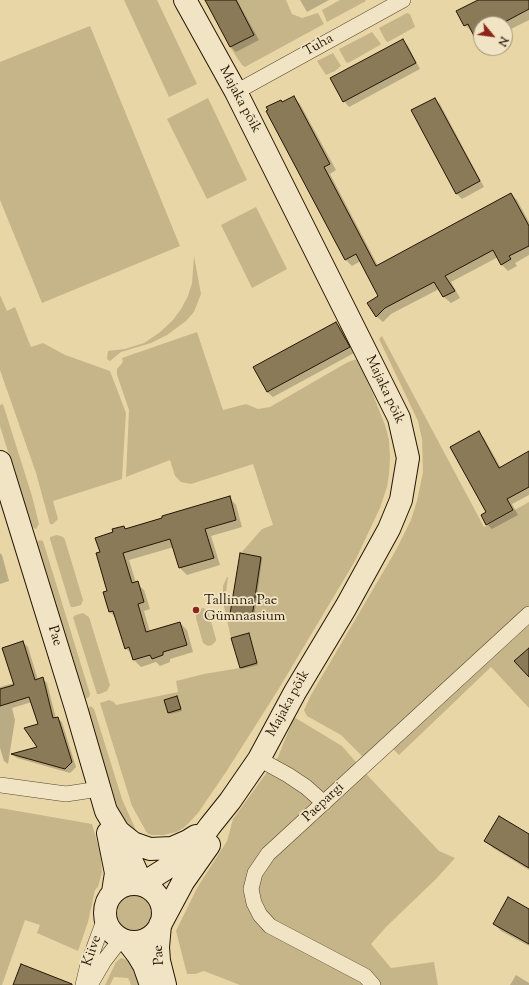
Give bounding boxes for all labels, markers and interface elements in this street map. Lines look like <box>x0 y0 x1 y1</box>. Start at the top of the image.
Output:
north arrow <box>473 16 513 56</box>
street label: Tuha <box>301 31 337 61</box>
text: N <box>493 34 512 49</box>
street label: Majaka põik <box>214 64 264 136</box>
street label: Majaka põik <box>361 353 407 427</box>
place label: Tallinna Pae Gümnaasium <box>204 594 285 626</box>
marker: Tallinna Pae Gümnaasium <box>191 605 201 615</box>
street label: Pae <box>43 624 65 648</box>
street label: Majaka põik <box>264 668 314 740</box>
street label: Paepargi <box>300 780 348 826</box>
street label: Kiive <box>80 933 106 969</box>
street label: Pae <box>151 944 169 966</box>

